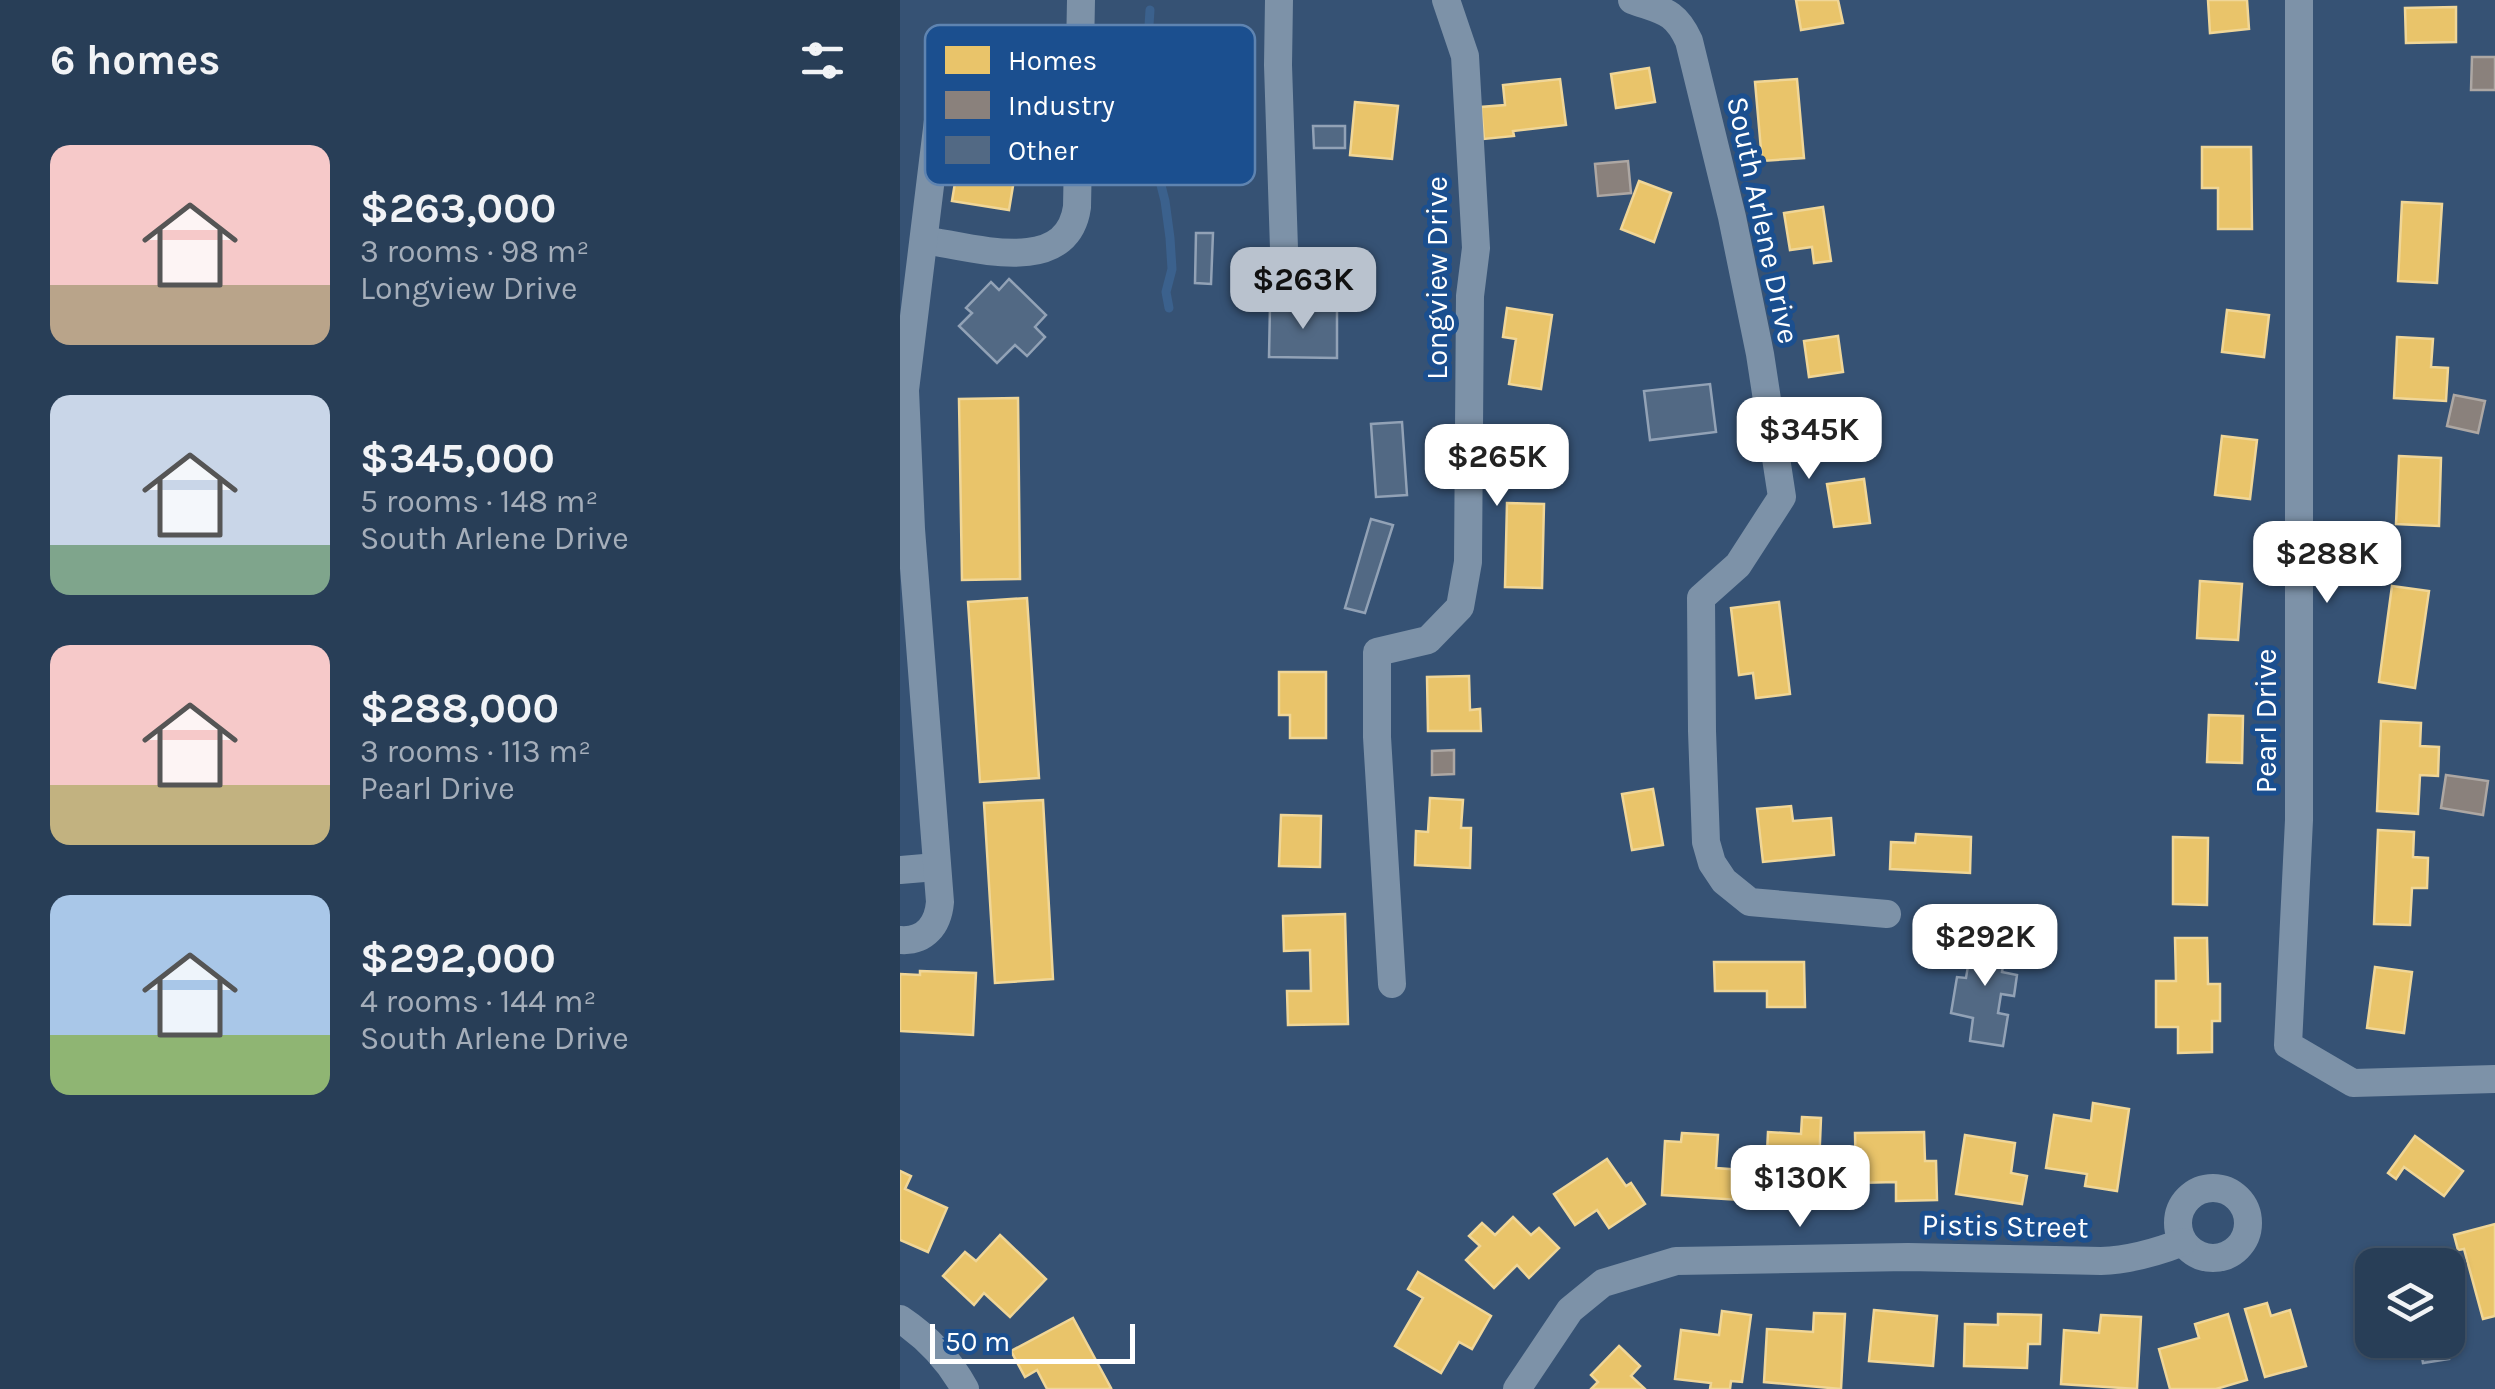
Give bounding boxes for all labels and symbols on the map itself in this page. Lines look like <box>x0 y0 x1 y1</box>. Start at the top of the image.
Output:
legend <box>925 25 1255 185</box>
text: Homes <box>1008 44 1097 77</box>
text: Industry <box>1008 89 1115 122</box>
street label: South Arlene Drive <box>1719 93 1807 347</box>
text: Other <box>1008 134 1079 167</box>
street label: Longview Drive <box>1419 176 1455 380</box>
pin: $263K <box>1233 247 1373 332</box>
pin: $345K <box>1739 397 1879 482</box>
pin: $265K <box>1427 424 1567 509</box>
pin: $288K <box>2257 521 2397 606</box>
street label: Pearl Drive <box>2248 649 2284 793</box>
pin: $292K <box>1915 904 2055 989</box>
pin: $130K <box>1730 1145 1870 1230</box>
street label: Pistis Street <box>1921 1207 2089 1245</box>
scale bar <box>930 1319 1135 1364</box>

